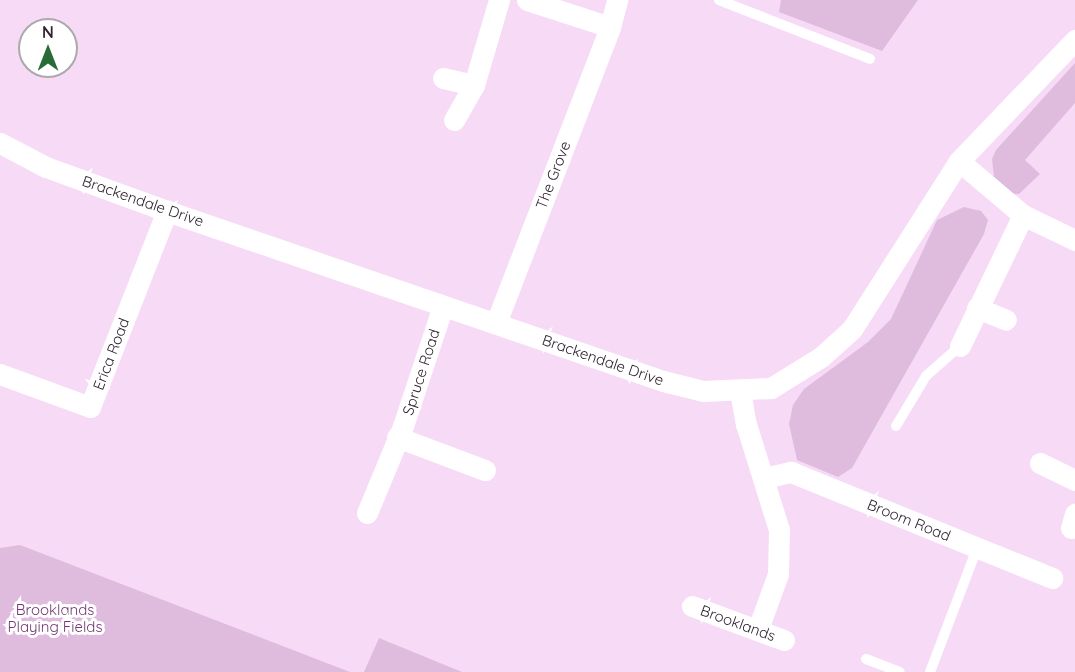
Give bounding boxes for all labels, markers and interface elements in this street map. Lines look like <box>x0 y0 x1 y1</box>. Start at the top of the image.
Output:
north arrow <box>18 18 78 78</box>
text: N <box>42 22 54 42</box>
street label: The Grove <box>532 138 574 212</box>
street label: Brackendale Drive <box>80 172 206 230</box>
street label: Erica Road <box>89 315 133 393</box>
street label: Spruce Road <box>399 327 443 417</box>
street label: Brackendale Drive <box>540 331 666 389</box>
street label: Broom Road <box>865 495 953 545</box>
park label: Brooklands Playing Fields <box>8 600 102 635</box>
street label: Brooklands <box>698 601 778 645</box>

